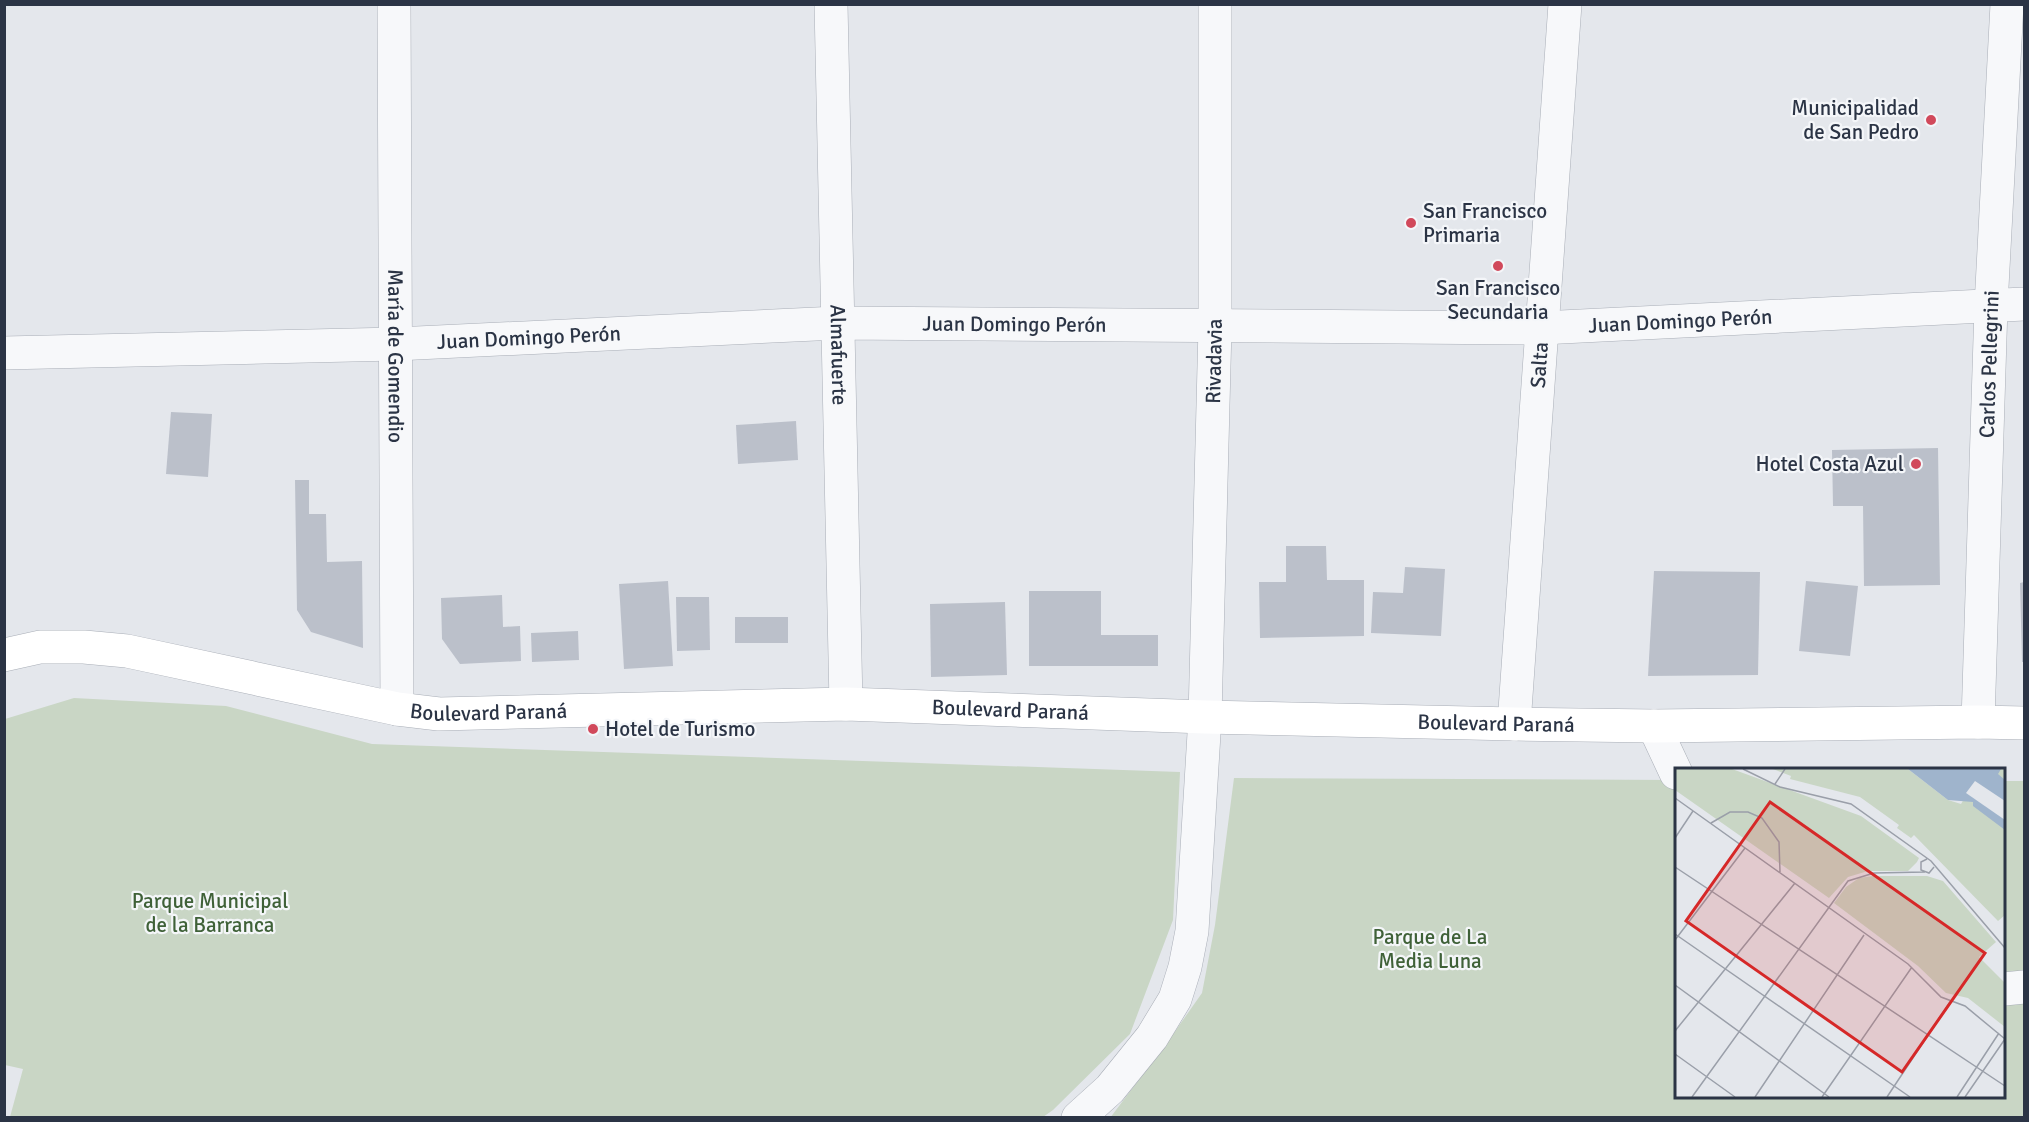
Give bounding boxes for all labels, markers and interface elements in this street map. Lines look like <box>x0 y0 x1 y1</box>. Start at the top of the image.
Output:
place label: Municipalidad de San Pedro <box>1791 95 1919 145</box>
marker: Municipalidad de San Pedro <box>1924 113 1938 127</box>
place label: San Francisco Primaria <box>1423 198 1547 248</box>
marker: San Francisco Primaria <box>1404 216 1418 230</box>
marker: San Francisco Secundaria <box>1491 259 1505 273</box>
street label: María de Gomendio <box>382 269 409 443</box>
place label: San Francisco Secundaria <box>1436 275 1560 325</box>
street label: Carlos Pellegrini <box>1974 290 2005 439</box>
street label: Almafuerte <box>824 304 853 406</box>
street label: Juan Domingo Perón <box>1587 304 1773 339</box>
street label: Juan Domingo Perón <box>922 311 1107 338</box>
street label: Rivadavia <box>1200 319 1228 404</box>
street label: Juan Domingo Perón <box>436 320 621 355</box>
street label: Salta <box>1525 341 1554 389</box>
place label: Hotel Costa Azul <box>1756 451 1904 477</box>
marker: Hotel Costa Azul <box>1909 457 1923 471</box>
street label: Boulevard Paraná <box>931 694 1089 726</box>
street label: Boulevard Paraná <box>408 698 567 727</box>
street label: Boulevard Paraná <box>1417 709 1575 738</box>
place label: Hotel de Turismo <box>605 716 755 742</box>
marker: Hotel de Turismo <box>586 722 600 736</box>
inset map <box>1675 768 2005 1098</box>
park label: Parque Municipal de la Barranca <box>132 888 288 938</box>
park label: Parque de La Media Luna <box>1373 924 1487 974</box>

